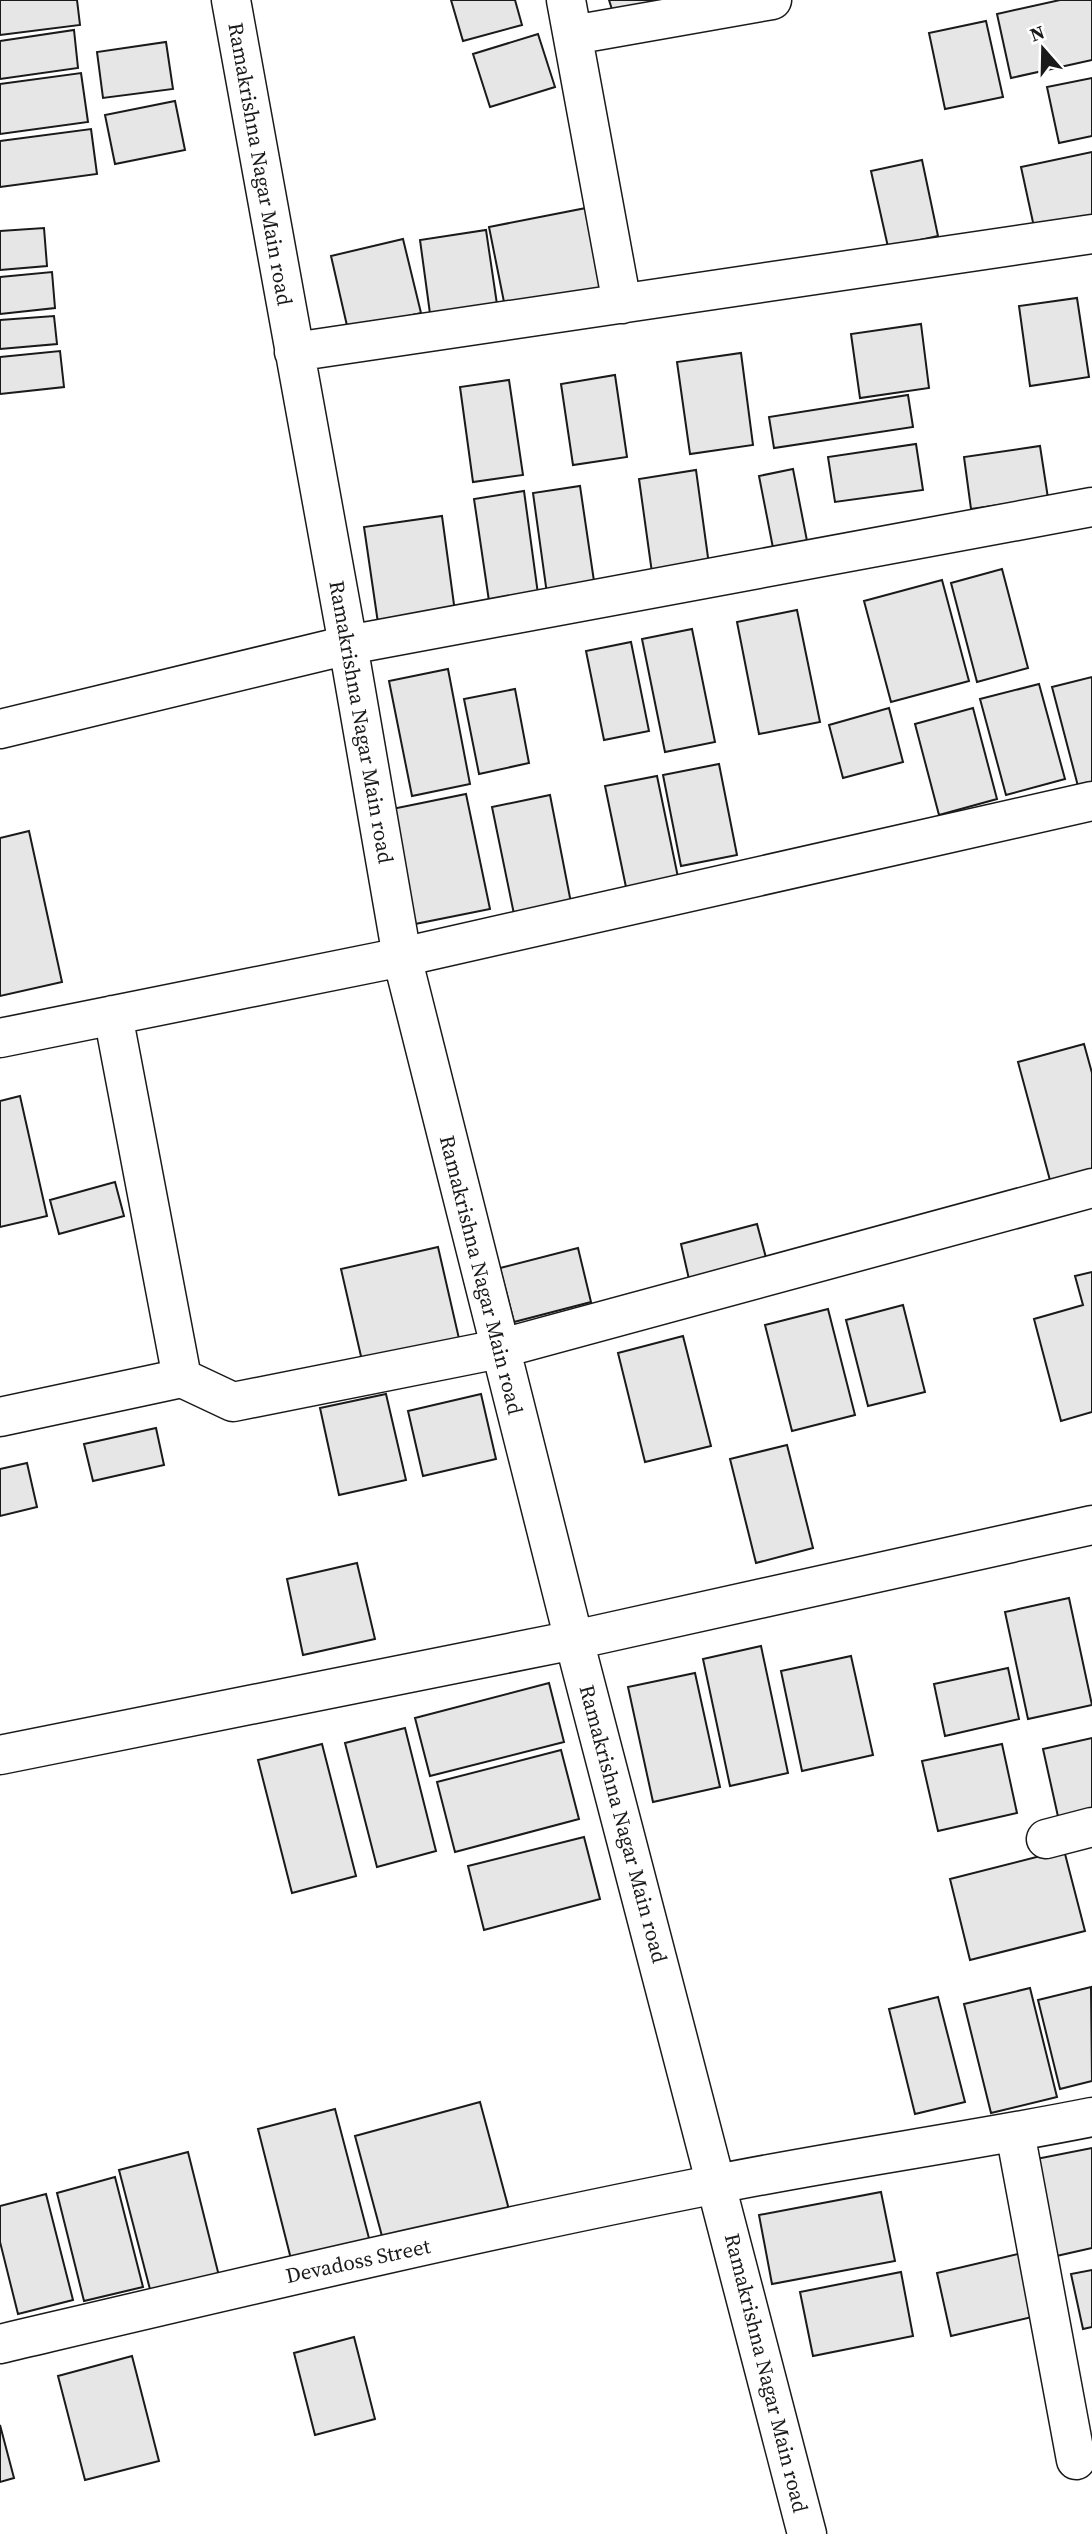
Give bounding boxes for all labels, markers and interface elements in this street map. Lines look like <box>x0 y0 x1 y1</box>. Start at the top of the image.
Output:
north arrow <box>1008 14 1078 84</box>
text: N <box>1026 18 1048 48</box>
street label: Ramakrishna Nagar Main road <box>221 20 300 308</box>
street label: Ramakrishna Nagar Main road <box>322 578 401 866</box>
street label: Ramakrishna Nagar Main road <box>433 1132 530 1418</box>
street label: Ramakrishna Nagar Main road <box>572 1682 675 1966</box>
street label: Ramakrishna Nagar Main road <box>718 2230 815 2516</box>
street label: Devadoss Street <box>283 2231 433 2290</box>

